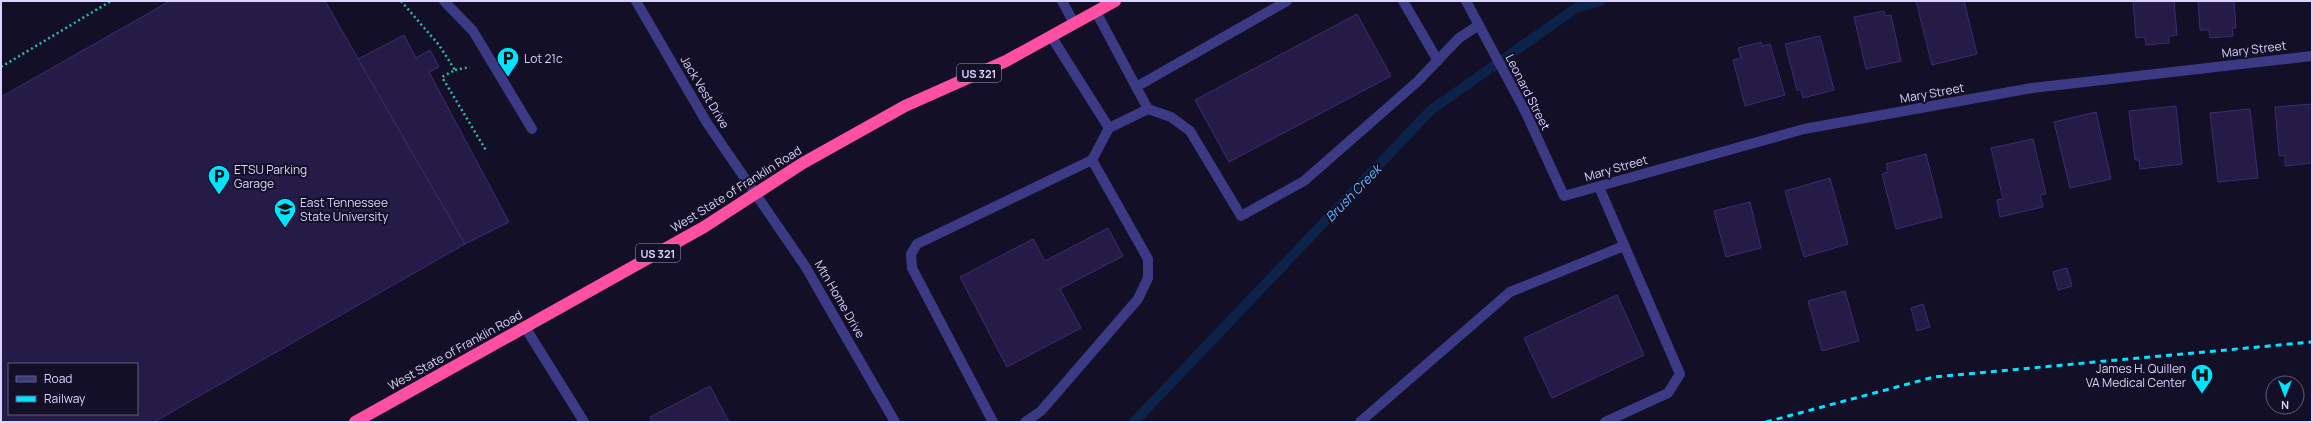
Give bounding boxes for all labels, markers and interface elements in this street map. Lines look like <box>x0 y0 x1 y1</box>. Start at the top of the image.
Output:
street label: Mary Street <box>2221 37 2287 61</box>
parking icon: Lot 21c <box>495 45 521 78</box>
place label: Lot 21c <box>524 50 563 67</box>
street label: Leonard Street <box>1502 51 1554 133</box>
street label: Jack Vest Drive <box>677 52 733 132</box>
road number: US 321 <box>957 64 1001 82</box>
street label: Mary Street <box>1899 79 1966 107</box>
street label: West State of Franklin Road <box>667 142 805 236</box>
street label: Mary Street <box>1582 151 1650 185</box>
water label: Brush Creek <box>1321 159 1387 226</box>
place label: ETSU Parking Garage <box>234 161 307 192</box>
parking icon: ETSU Parking Garage <box>206 163 232 196</box>
place label: East Tennessee State University <box>300 194 389 225</box>
school or university icon: East Tennessee State University <box>272 196 298 229</box>
road number: US 321 <box>636 244 680 262</box>
street label: Mtn Home Drive <box>811 257 869 341</box>
street label: West State of Franklin Road <box>385 306 525 394</box>
place label: James H. Quillen VA Medical Center <box>2086 360 2187 391</box>
hospital icon: James H. Quillen VA Medical Center <box>2189 362 2215 395</box>
legend <box>8 363 138 415</box>
text: Road <box>44 370 72 387</box>
north arrow <box>2265 375 2305 415</box>
text: Railway <box>44 390 86 407</box>
text: N <box>2281 398 2289 413</box>

